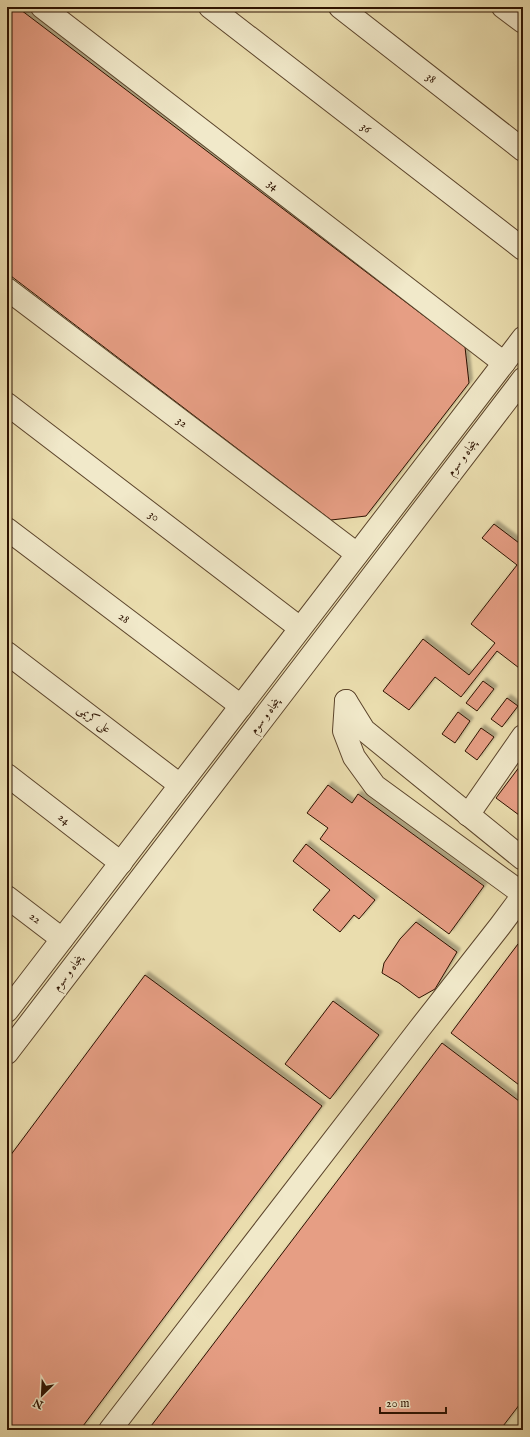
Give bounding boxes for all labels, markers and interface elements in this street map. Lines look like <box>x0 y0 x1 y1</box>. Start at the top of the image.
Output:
street label: 38 <box>423 69 439 87</box>
street label: 36 <box>358 119 375 137</box>
street label: 34 <box>264 176 282 194</box>
street label: 32 <box>173 413 191 431</box>
street label: پنجاه و سوم <box>443 436 484 481</box>
street label: 30 <box>145 507 163 525</box>
street label: 28 <box>115 609 133 627</box>
street label: پنجاه و سوم <box>246 694 287 739</box>
street label: علی کریمی <box>73 701 114 738</box>
street label: 24 <box>55 810 73 829</box>
street label: 22 <box>26 909 44 928</box>
street label: پنجاه و سوم <box>49 951 90 996</box>
north arrow <box>22 1375 62 1415</box>
scale bar <box>380 1389 446 1415</box>
text: N <box>31 1395 46 1412</box>
text: 20 m <box>386 1396 409 1411</box>

